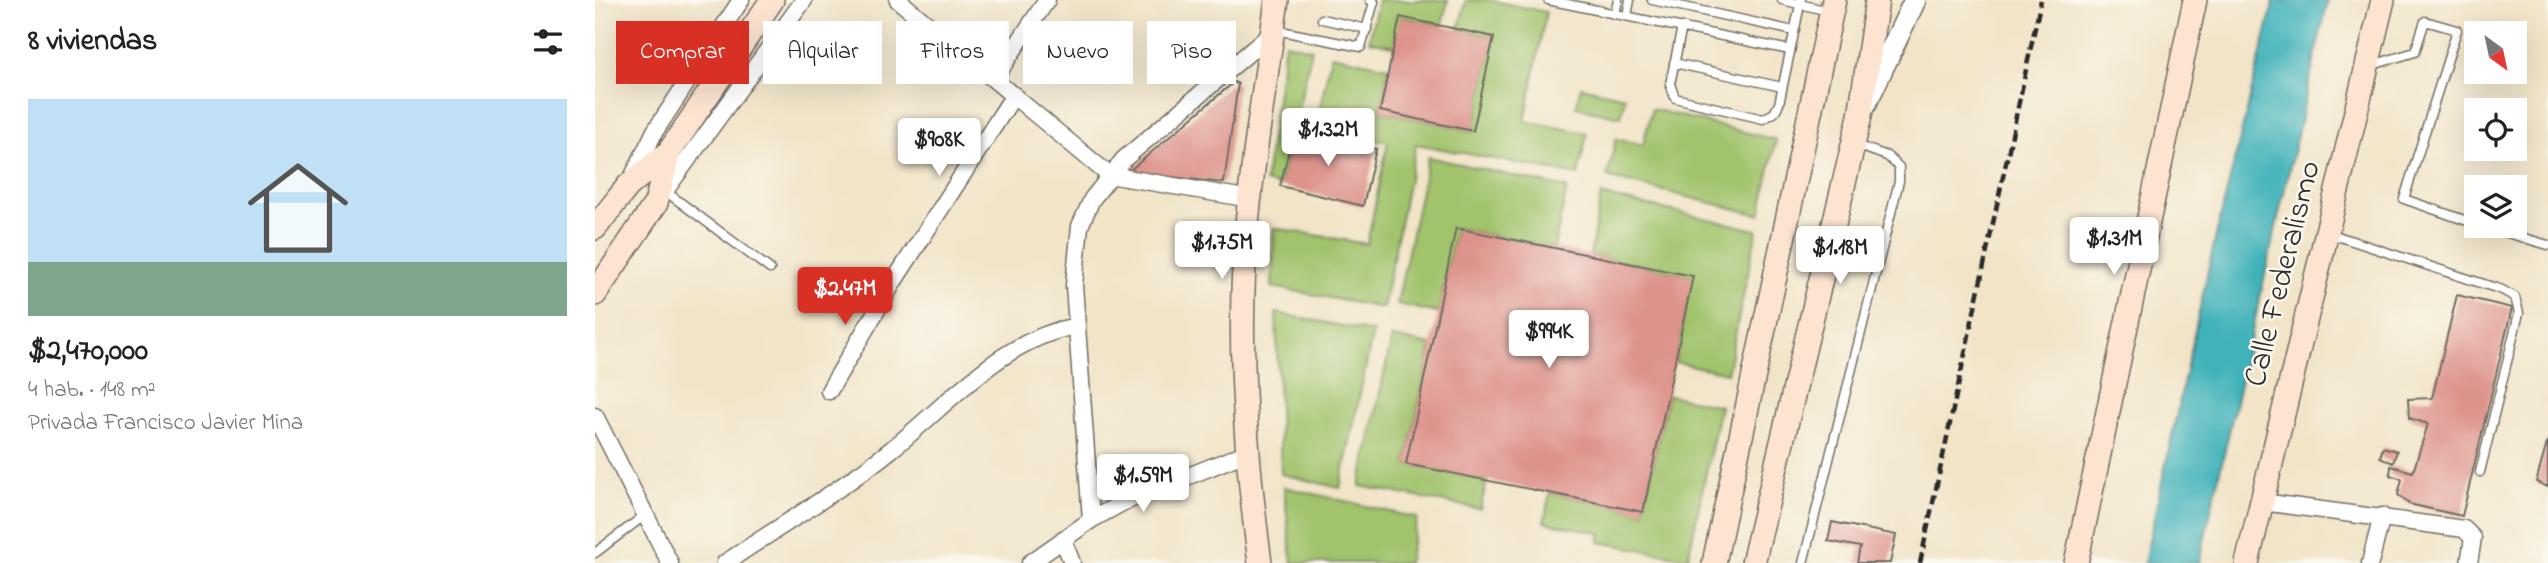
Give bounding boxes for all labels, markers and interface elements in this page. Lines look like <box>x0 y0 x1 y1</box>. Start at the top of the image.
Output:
text: 8 viviendas <box>28 20 157 64</box>
chip: Comprar <box>616 21 749 84</box>
chip: Alquilar <box>763 21 882 84</box>
chip: Filtros <box>896 21 1009 84</box>
chip: Nuevo <box>1023 21 1133 84</box>
chip: Piso <box>1147 21 1236 84</box>
north arrow <box>2464 21 2527 84</box>
map controls <box>2464 21 2527 238</box>
icon: filters <box>529 23 567 61</box>
button: locate <box>2464 98 2527 161</box>
pin: $1.32M <box>1271 108 1385 168</box>
text: $1.32M <box>1298 114 1358 147</box>
pin: $908K <box>890 118 988 178</box>
text: $908K <box>914 124 964 157</box>
icon: home <box>235 145 361 271</box>
street label: Calle Federalismo <box>2233 156 2335 392</box>
button: layers <box>2464 175 2527 238</box>
pin: $1.31M <box>2057 218 2171 277</box>
pin: $1.75M <box>1165 222 1279 281</box>
text: $1.31M <box>2086 223 2142 256</box>
pin: $1.18M <box>1783 226 1897 286</box>
text: $1.75M <box>1191 227 1253 260</box>
text: $1.18M <box>1812 232 1868 265</box>
pin: $2.47M <box>788 268 902 327</box>
text: $2.47M <box>814 273 876 306</box>
pin: $994K <box>1500 310 1598 370</box>
text: $994K <box>1525 316 1573 349</box>
text: $2,470,000 <box>28 330 148 374</box>
text: 4 hab. · 148 m² <box>28 374 156 407</box>
text: Privada Francisco Javier Mina <box>28 407 303 440</box>
pin: $1.59M <box>1086 454 1200 514</box>
text: $1.59M <box>1113 460 1173 493</box>

